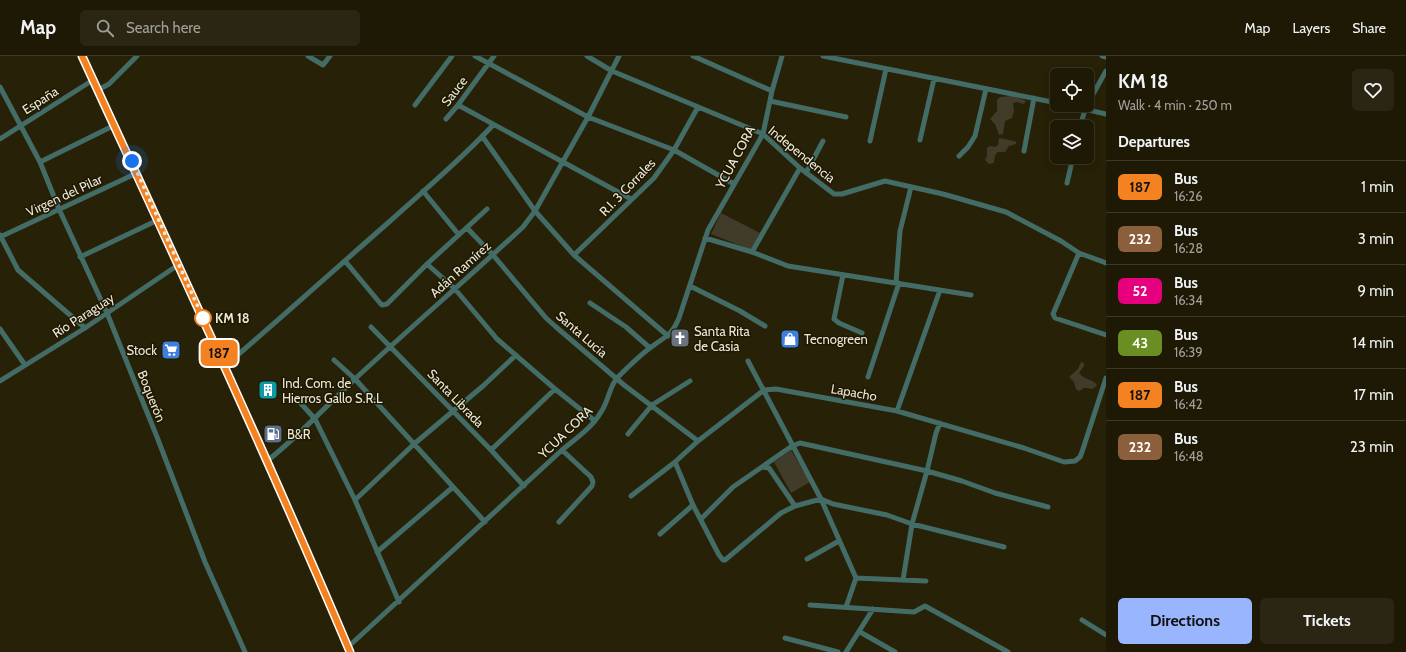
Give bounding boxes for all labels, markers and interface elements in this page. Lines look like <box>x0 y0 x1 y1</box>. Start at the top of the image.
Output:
search box <box>80 10 360 46</box>
text: Map <box>20 16 56 39</box>
icon: search <box>94 17 116 39</box>
text: Search here <box>126 19 201 37</box>
text: Map <box>1245 19 1270 37</box>
text: Layers <box>1292 19 1330 37</box>
text: Share <box>1352 19 1386 37</box>
map controls <box>1050 68 1094 164</box>
button: locate <box>1050 68 1094 112</box>
button: heart <box>1352 69 1394 111</box>
text: KM 18 <box>1118 70 1169 93</box>
street label: Sauce <box>437 73 471 109</box>
street label: España <box>19 82 62 117</box>
text: Walk · 4 min · 250 m <box>1118 97 1232 113</box>
button: layers <box>1050 120 1094 164</box>
street label: Independencia <box>765 122 839 186</box>
street label: YCUA CORA <box>711 123 758 192</box>
text: Departures <box>1118 133 1190 151</box>
your location <box>122 151 142 171</box>
street label: R.I. 3 Corrales <box>596 154 659 219</box>
street label: Virgen del Pilar <box>23 170 105 220</box>
text: Bus <box>1174 170 1198 188</box>
text: 187 <box>1130 178 1150 196</box>
text: 1 min <box>1361 178 1394 196</box>
text: 16:26 <box>1174 188 1203 204</box>
text: Bus <box>1174 222 1198 240</box>
text: 232 <box>1129 230 1151 248</box>
text: 3 min <box>1358 230 1394 248</box>
street label: Adán Ramírez <box>426 237 494 301</box>
text: 16:28 <box>1174 240 1203 256</box>
text: Bus <box>1174 274 1198 292</box>
text: 52 <box>1133 282 1147 300</box>
text: 9 min <box>1357 282 1394 300</box>
street label: Río Paraguay <box>49 289 117 341</box>
text: 16:34 <box>1174 292 1203 308</box>
street label: Santa Lucía <box>553 307 611 361</box>
marker: KM 18 <box>194 309 212 327</box>
place label: KM 18 <box>215 310 250 326</box>
place label: Santa Rita de Casia <box>694 323 750 354</box>
text: Bus <box>1174 326 1198 344</box>
church icon: Santa Rita de Casia <box>669 327 691 349</box>
shop icon: Tecnogreen <box>779 328 801 350</box>
place label: Tecnogreen <box>804 331 868 347</box>
text: 43 <box>1132 334 1148 352</box>
text: 14 min <box>1352 334 1394 352</box>
supermarket icon: Stock <box>160 339 182 361</box>
line badge: 187 <box>196 340 242 366</box>
place label: Stock <box>126 342 157 358</box>
text: 187 <box>209 344 229 362</box>
text: 16:39 <box>1174 344 1203 360</box>
street label: Santa Librada <box>424 366 488 431</box>
street label: Boquerón <box>134 368 170 424</box>
place label: Ind. Com. de Hierros Gallo S.R.L <box>282 375 383 406</box>
text: Bus <box>1174 378 1198 396</box>
building icon: Ind. Com. de Hierros Gallo S.R.L <box>257 379 279 401</box>
street label: Lapacho <box>830 380 878 404</box>
text: 187 <box>1130 386 1150 404</box>
text: 17 min <box>1353 386 1394 404</box>
text: 16:42 <box>1174 396 1203 412</box>
street label: YCUA CORA <box>534 402 595 462</box>
fuel station icon: B&R <box>262 423 284 445</box>
place label: B&R <box>287 426 311 442</box>
text: Bus <box>1174 430 1198 448</box>
text: 232 <box>1129 438 1151 456</box>
text: 23 min <box>1350 438 1394 456</box>
text: 16:48 <box>1174 448 1204 464</box>
button: Directions <box>1118 598 1252 644</box>
button: Tickets <box>1260 598 1394 644</box>

